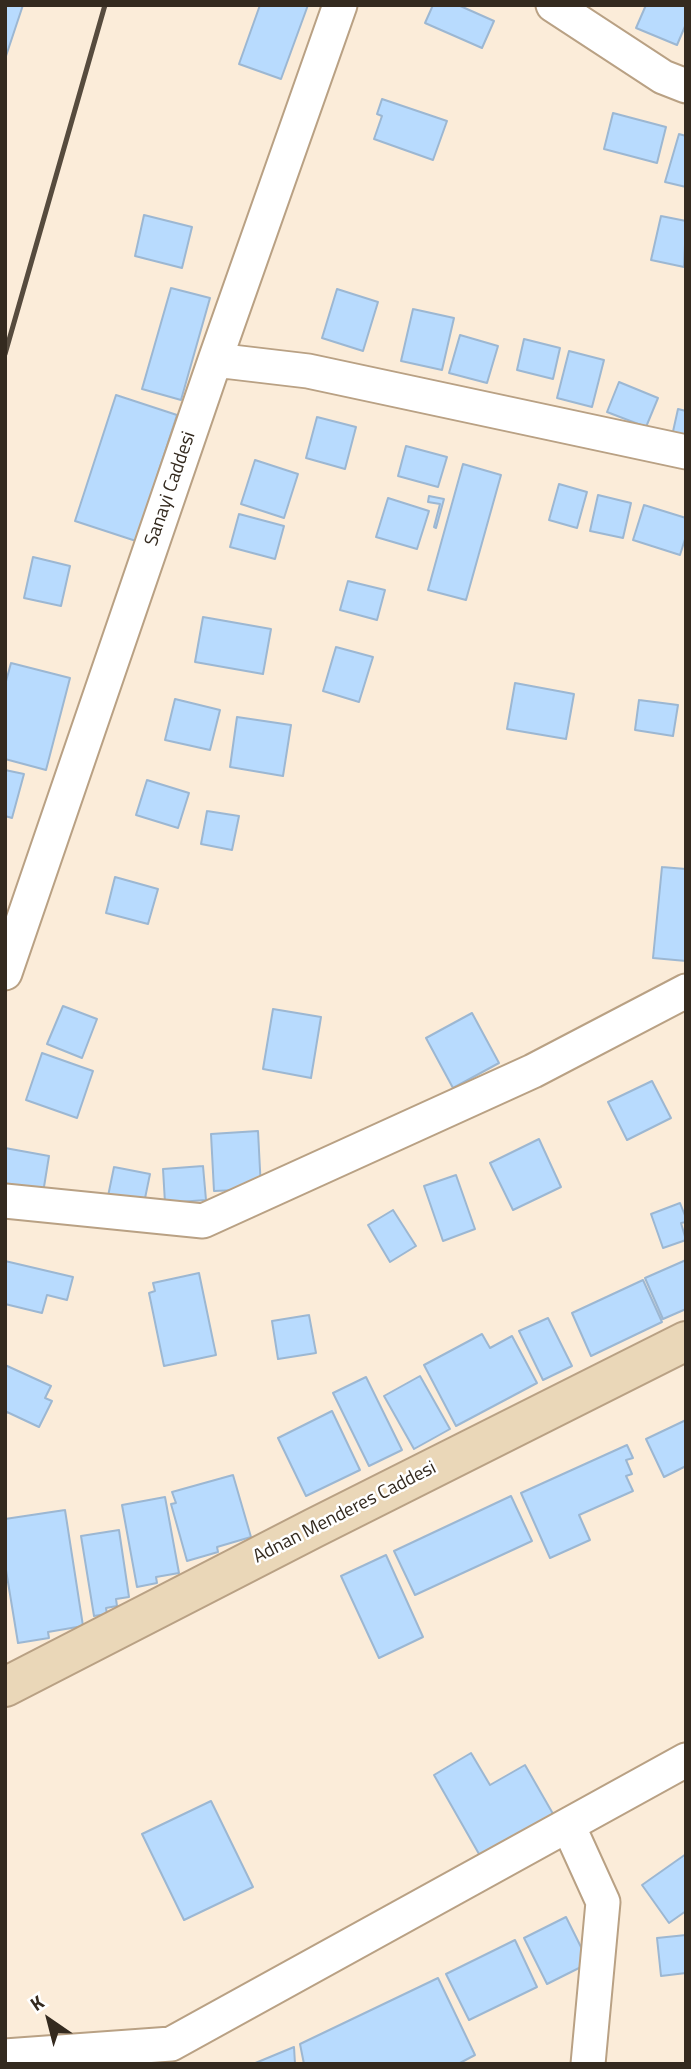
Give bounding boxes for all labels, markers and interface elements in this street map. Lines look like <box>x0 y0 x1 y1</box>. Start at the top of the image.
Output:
street label: Sanayi Caddesi <box>141 429 201 549</box>
street label: Adnan Menderes Caddesi <box>250 1457 440 1569</box>
north arrow <box>14 1985 84 2055</box>
text: K <box>24 1987 50 2018</box>

